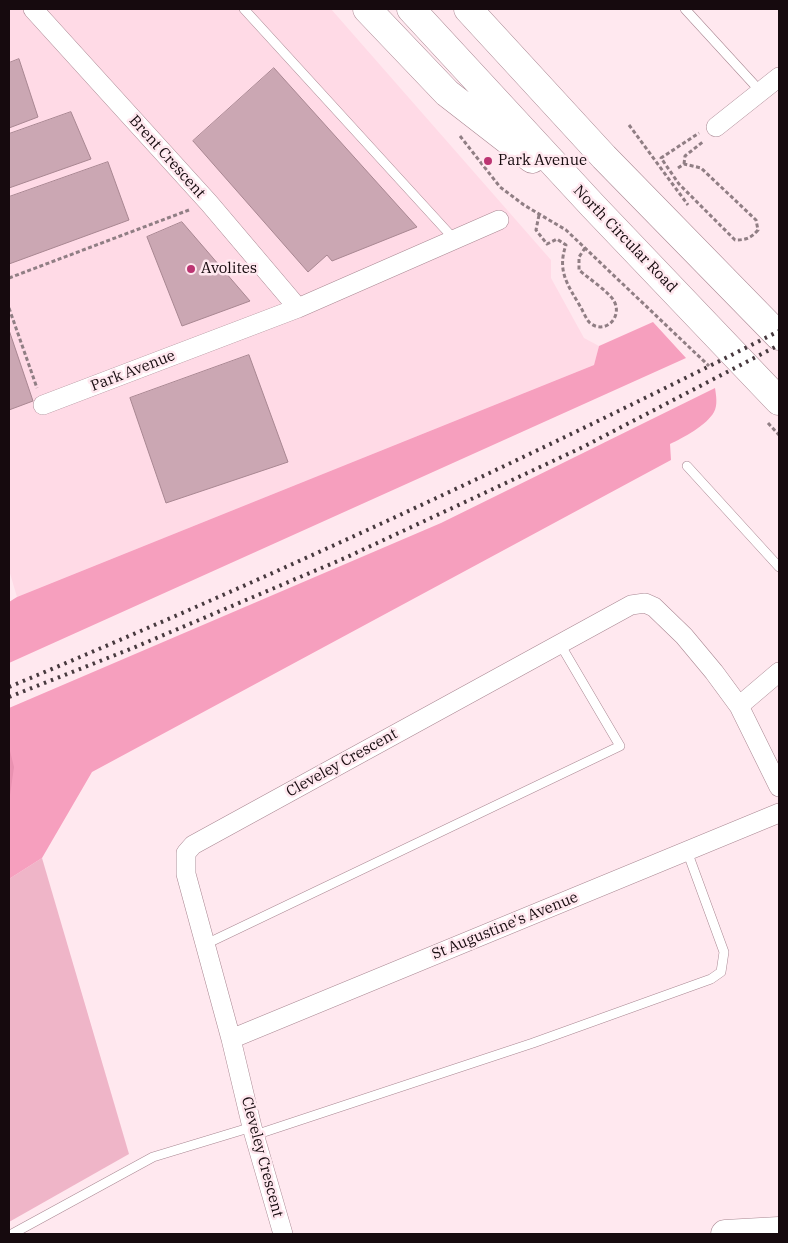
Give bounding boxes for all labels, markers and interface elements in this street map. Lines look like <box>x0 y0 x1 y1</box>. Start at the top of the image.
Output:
street label: Brent Crescent <box>125 112 209 202</box>
place label: Park Avenue <box>498 152 587 170</box>
marker: Park Avenue <box>482 155 494 167</box>
street label: North Circular Road <box>569 182 681 296</box>
place label: Avolites <box>201 260 257 278</box>
marker: Avolites <box>185 263 197 275</box>
street label: Park Avenue <box>88 347 178 395</box>
street label: Cleveley Crescent <box>283 725 401 801</box>
street label: St Augustine's Avenue <box>429 888 581 964</box>
street label: Cleveley Crescent <box>237 1095 287 1219</box>

